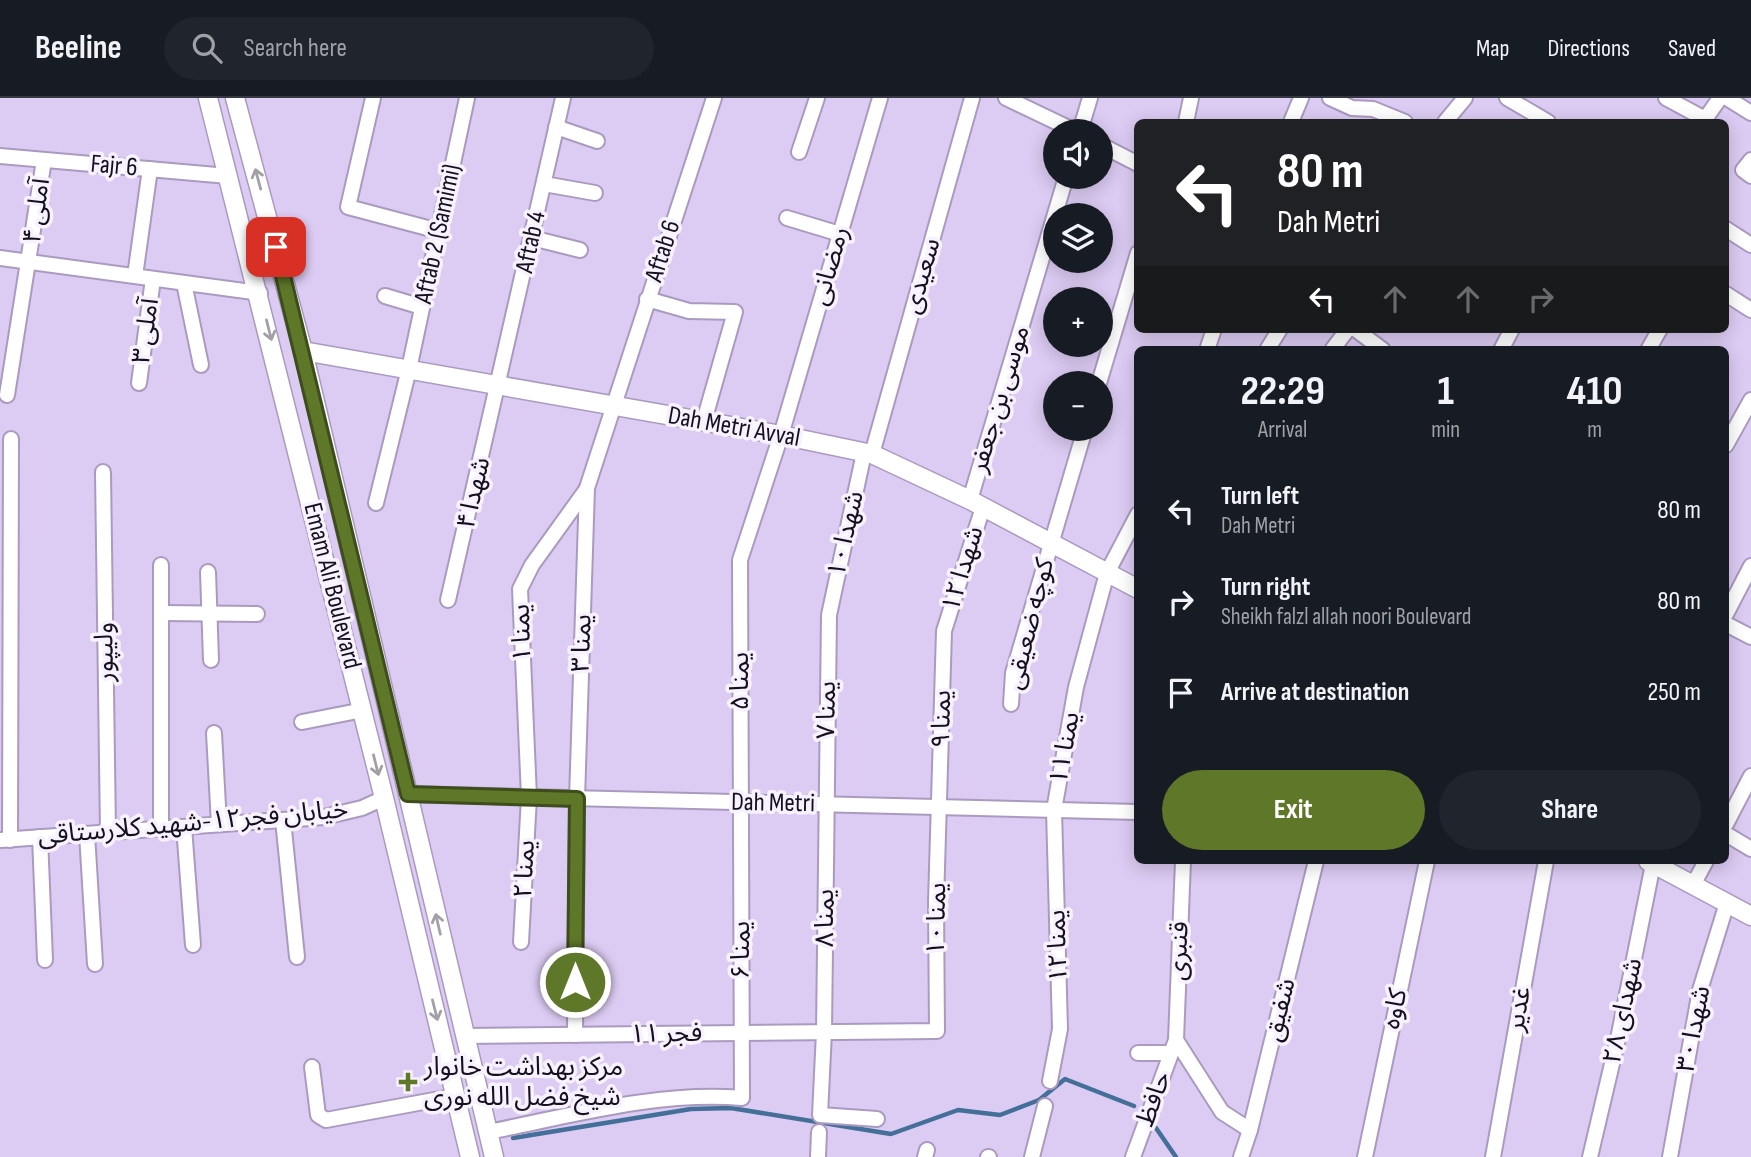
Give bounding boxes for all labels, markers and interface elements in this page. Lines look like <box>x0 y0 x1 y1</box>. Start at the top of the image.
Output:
search box <box>164 17 654 80</box>
text: Beeline <box>35 28 122 68</box>
icon: search <box>188 29 226 67</box>
text: Search here <box>244 33 347 64</box>
text: Map <box>1476 34 1509 63</box>
text: Directions <box>1547 34 1630 63</box>
text: Saved <box>1668 34 1716 63</box>
map controls <box>1043 119 1113 441</box>
button: sound <box>1043 119 1113 189</box>
text: 80 m <box>1277 143 1364 202</box>
icon: left <box>1162 147 1253 238</box>
street label: Fajr 6 <box>89 149 139 183</box>
street label: Aftab 2 (Samimi) <box>408 161 468 308</box>
one-way arrow <box>251 168 264 191</box>
street label: آملی ۴ <box>17 175 57 246</box>
button: layers <box>1043 203 1113 273</box>
text: Dah Metri <box>1277 203 1380 242</box>
street label: Aftab 4 <box>509 208 553 277</box>
street label: Aftab 6 <box>638 216 687 287</box>
pin <box>246 217 306 277</box>
street label: رمضانی <box>804 223 856 309</box>
icon: arrive <box>257 228 295 266</box>
street label: سعیدی <box>896 235 948 317</box>
icon: left <box>1303 280 1341 318</box>
icon: ahead <box>1376 280 1414 318</box>
icon: ahead <box>1449 280 1487 318</box>
icon: right <box>1522 280 1560 318</box>
button: + <box>1043 287 1113 357</box>
street label: آملی ۳ <box>126 295 166 366</box>
one-way arrow <box>263 318 276 341</box>
street label: موسی بن جعفر <box>963 322 1037 477</box>
text: 22:29 <box>1240 366 1325 417</box>
text: 1 <box>1437 366 1454 417</box>
text: 410 <box>1567 366 1623 417</box>
button: − <box>1043 371 1113 441</box>
street label: Dah Metri Avval <box>666 400 802 454</box>
text: Arrival <box>1258 416 1307 444</box>
text: min <box>1431 416 1460 444</box>
text: m <box>1587 416 1602 444</box>
street label: شهدا ۴ <box>451 454 497 532</box>
text: Turn left <box>1221 481 1299 512</box>
street label: شهدا ۱۰ <box>821 488 871 580</box>
icon: left <box>1162 492 1200 530</box>
text: 80 m <box>1657 495 1701 526</box>
street label: Emam Ali Boulevard <box>296 500 368 672</box>
text: Dah Metri <box>1221 512 1295 540</box>
street label: شهدا ۱۲ <box>935 523 991 615</box>
street label: کوچه ضعیقی <box>999 555 1061 693</box>
text: Turn right <box>1221 572 1310 603</box>
icon: right <box>1162 583 1200 621</box>
text: 80 m <box>1657 586 1701 617</box>
street label: یمنا ۱ <box>505 603 539 663</box>
text: Sheikh falzl allah noori Boulevard <box>1221 603 1471 631</box>
street label: یمنا ۳ <box>565 613 599 673</box>
street label: ولیپور <box>89 622 121 683</box>
street label: یمنا ۵ <box>725 652 756 710</box>
icon: arrive <box>1162 674 1200 712</box>
text: Arrive at destination <box>1221 677 1409 708</box>
text: 250 m <box>1647 677 1701 708</box>
street label: یمنا ۷ <box>811 681 843 739</box>
street label: یمنا ۹ <box>926 690 958 748</box>
street label: یمنا ۱۱ <box>1043 709 1087 787</box>
one-way arrow <box>370 753 383 776</box>
button: Exit <box>1162 770 1425 850</box>
button: Share <box>1439 770 1701 850</box>
street label: Dah Metri <box>731 787 815 819</box>
street label: خيابان فجر۱۲-شهيد كلارستاقی <box>36 794 350 852</box>
street label: یمنا ۲ <box>508 839 542 899</box>
street label: یمنا ۱۰ <box>921 882 953 956</box>
street label: یمنا ۸ <box>810 889 841 947</box>
street label: یمنا ۱۲ <box>1041 909 1075 983</box>
one-way arrow <box>430 913 444 936</box>
street label: یمنا ۶ <box>726 921 757 979</box>
street label: قنبری <box>1162 921 1196 981</box>
position arrow <box>538 945 612 1019</box>
street label: شهدای ۲۸ <box>1597 955 1649 1067</box>
street label: شفیق <box>1257 975 1303 1045</box>
street label: شهدا ۳۰ <box>1670 983 1718 1075</box>
street label: غدیر <box>1500 984 1538 1035</box>
street label: کاوه <box>1376 986 1414 1032</box>
one-way arrow <box>429 998 442 1021</box>
street label: فجر ۱۱ <box>630 1018 702 1050</box>
place label: مرکز بهداشت خانوار شیخ فضل الله نوری <box>423 1052 623 1116</box>
street label: حافظ <box>1130 1067 1178 1131</box>
marker: مرکز بهداشت خانوار شیخ فضل الله نوری <box>398 1072 418 1092</box>

